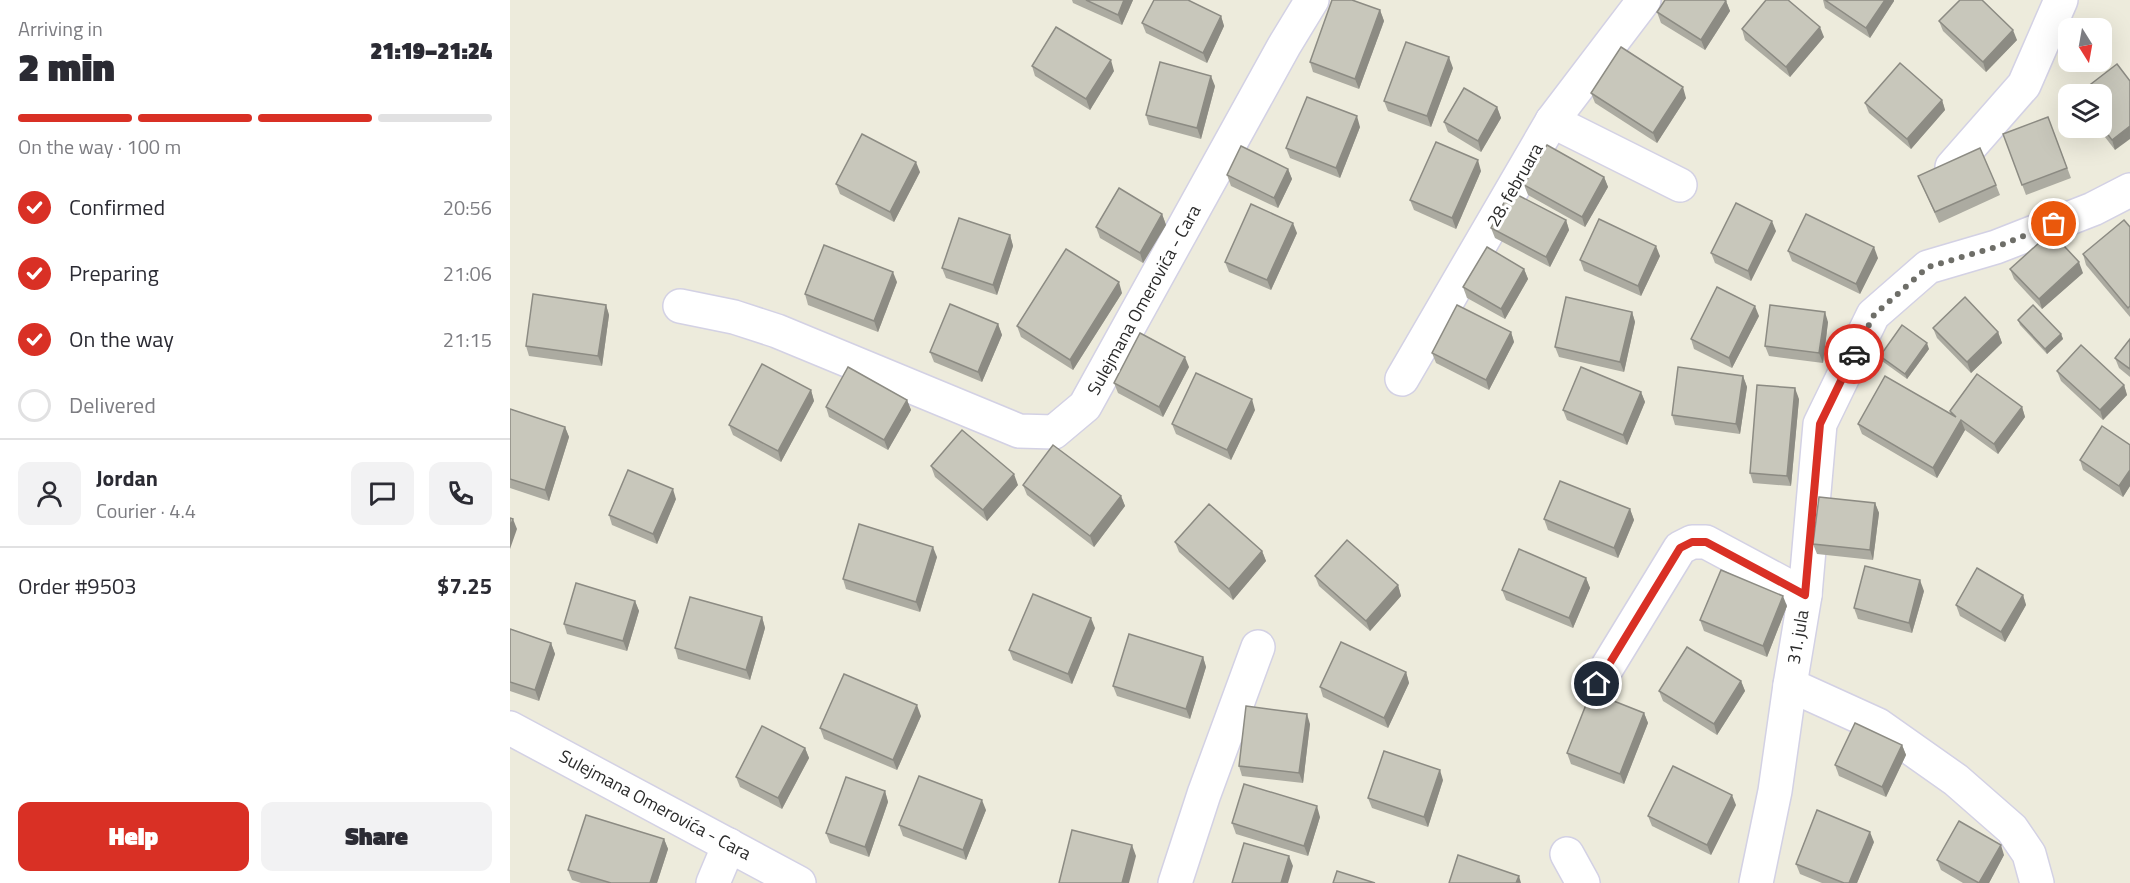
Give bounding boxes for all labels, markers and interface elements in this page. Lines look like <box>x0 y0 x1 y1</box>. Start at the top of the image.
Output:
text: Arriving in <box>18 13 103 44</box>
north arrow <box>2058 18 2112 72</box>
map controls <box>2058 18 2112 138</box>
text: 21:19–21:24 <box>370 34 492 68</box>
text: 2 min <box>18 37 115 96</box>
button: layers <box>2058 84 2112 138</box>
text: On the way · 100 m <box>18 131 181 162</box>
street label: 28. februara <box>1480 138 1549 232</box>
text: Confirmed <box>69 190 165 224</box>
icon: check <box>18 191 51 224</box>
text: 20:56 <box>443 192 492 223</box>
pin <box>2028 198 2079 249</box>
street label: Sulejmana Omerovića - Cara <box>1080 200 1207 400</box>
icon: bag <box>2037 207 2070 240</box>
text: Preparing <box>69 256 159 290</box>
icon: check <box>18 257 51 290</box>
text: 21:06 <box>443 258 492 289</box>
text: On the way <box>69 322 174 356</box>
icon: check <box>18 323 51 356</box>
text: 21:15 <box>443 324 492 355</box>
courier <box>1824 324 1884 384</box>
icon: car <box>1838 338 1871 371</box>
text: Delivered <box>69 388 156 422</box>
text: Jordan <box>96 461 158 495</box>
button: person <box>18 462 81 525</box>
button: chat <box>351 462 414 525</box>
button: phone <box>429 462 492 525</box>
text: Courier · 4.4 <box>96 495 196 526</box>
text: Order #9503 <box>18 569 137 603</box>
text: $7.25 <box>437 569 492 603</box>
street label: 31. jula <box>1779 608 1816 666</box>
pin <box>1571 658 1622 709</box>
icon: home <box>1580 667 1613 700</box>
street label: Sulejmana Omerovića - Cara <box>554 742 756 867</box>
button: Help <box>18 802 249 871</box>
button: Share <box>261 802 492 871</box>

